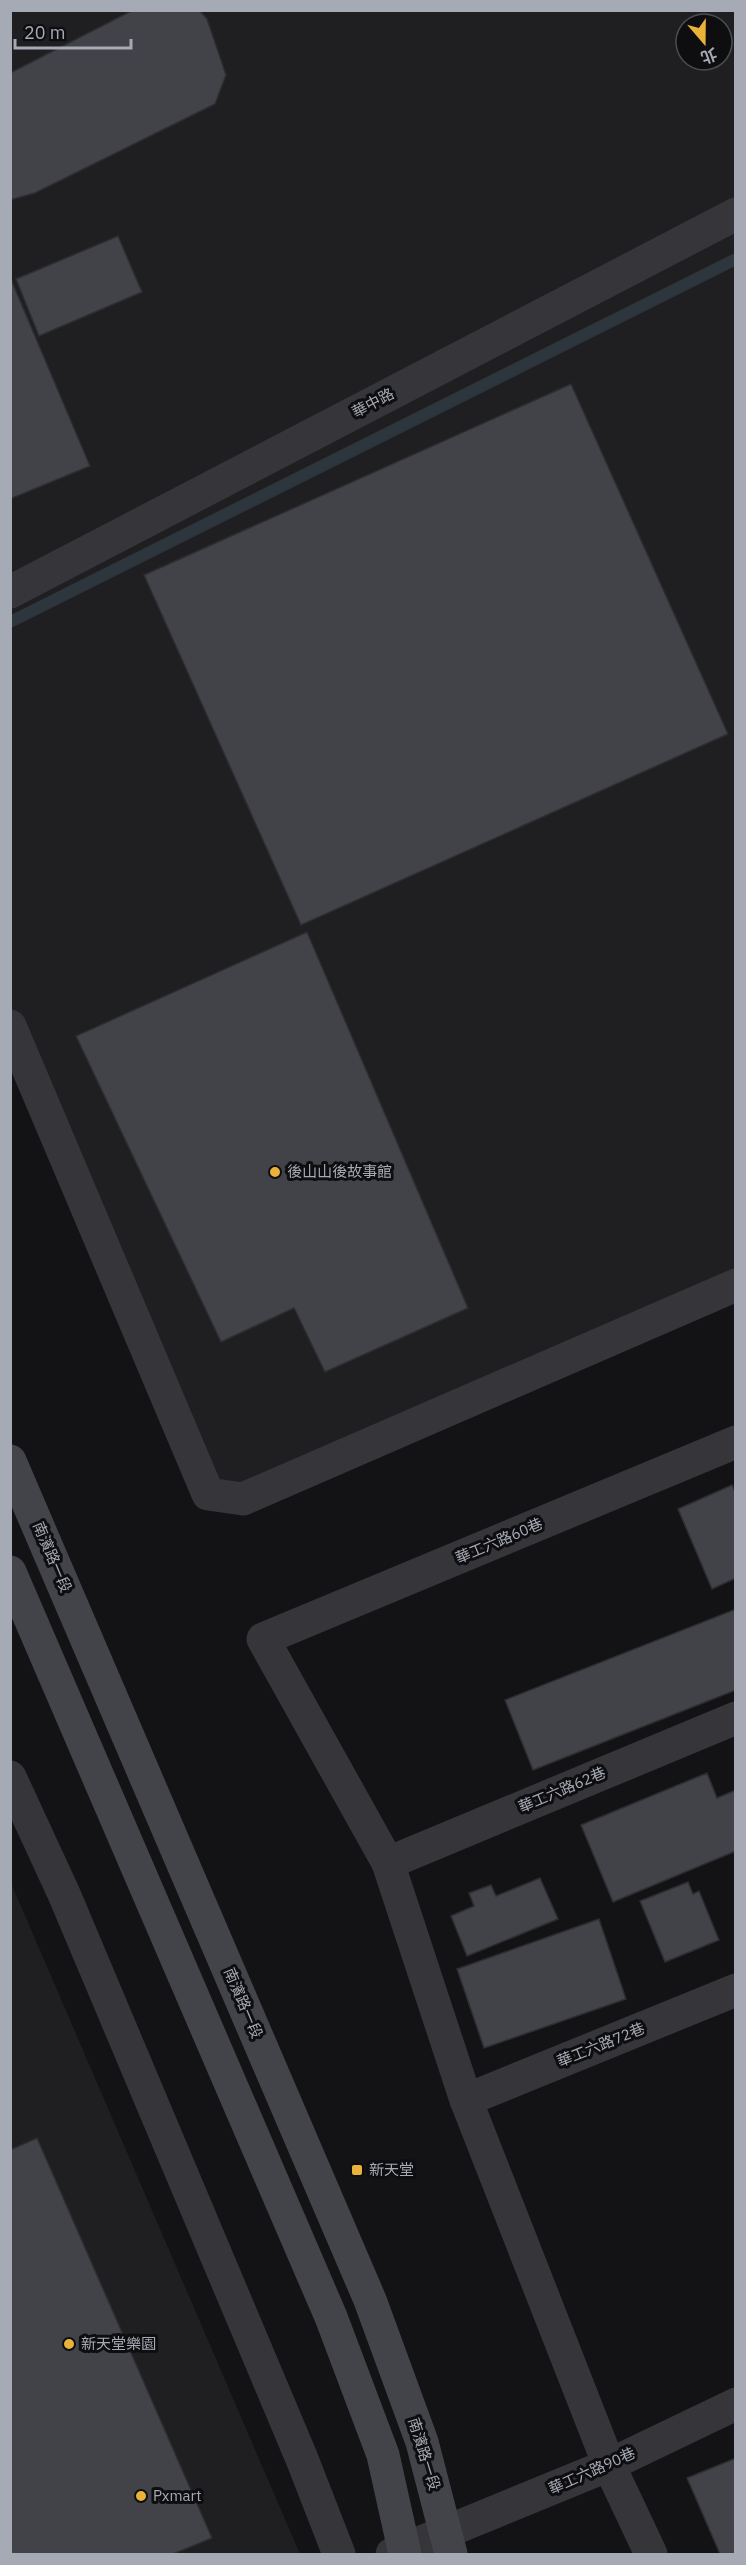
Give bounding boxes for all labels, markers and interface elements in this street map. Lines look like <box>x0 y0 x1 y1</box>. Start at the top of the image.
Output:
scale bar <box>15 12 130 50</box>
north arrow <box>674 12 734 72</box>
text: 20 m <box>24 21 66 44</box>
text: 北 <box>698 44 720 68</box>
street label: 華中路 <box>348 384 397 422</box>
place label: 後山山後故事館 <box>287 1162 392 1181</box>
marker: 後山山後故事館 <box>268 1165 282 1179</box>
street label: 華工六路60巷 <box>452 1514 545 1567</box>
street label: 南濱路一段 <box>29 1519 76 1595</box>
street label: 華工六路62巷 <box>515 1763 608 1816</box>
street label: 南濱路一段 <box>220 1965 267 2041</box>
street label: 華工六路72巷 <box>554 2018 647 2071</box>
place label: 新天堂 <box>369 2160 414 2179</box>
marker: 新天堂 <box>350 2163 364 2177</box>
place label: 新天堂樂園 <box>81 2334 156 2353</box>
marker: 新天堂樂園 <box>62 2337 76 2351</box>
street label: 南濱路一段 <box>404 2415 445 2493</box>
street label: 華工六路90巷 <box>545 2443 638 2498</box>
place label: Pxmart <box>153 2486 201 2505</box>
marker: Pxmart <box>134 2489 148 2503</box>

